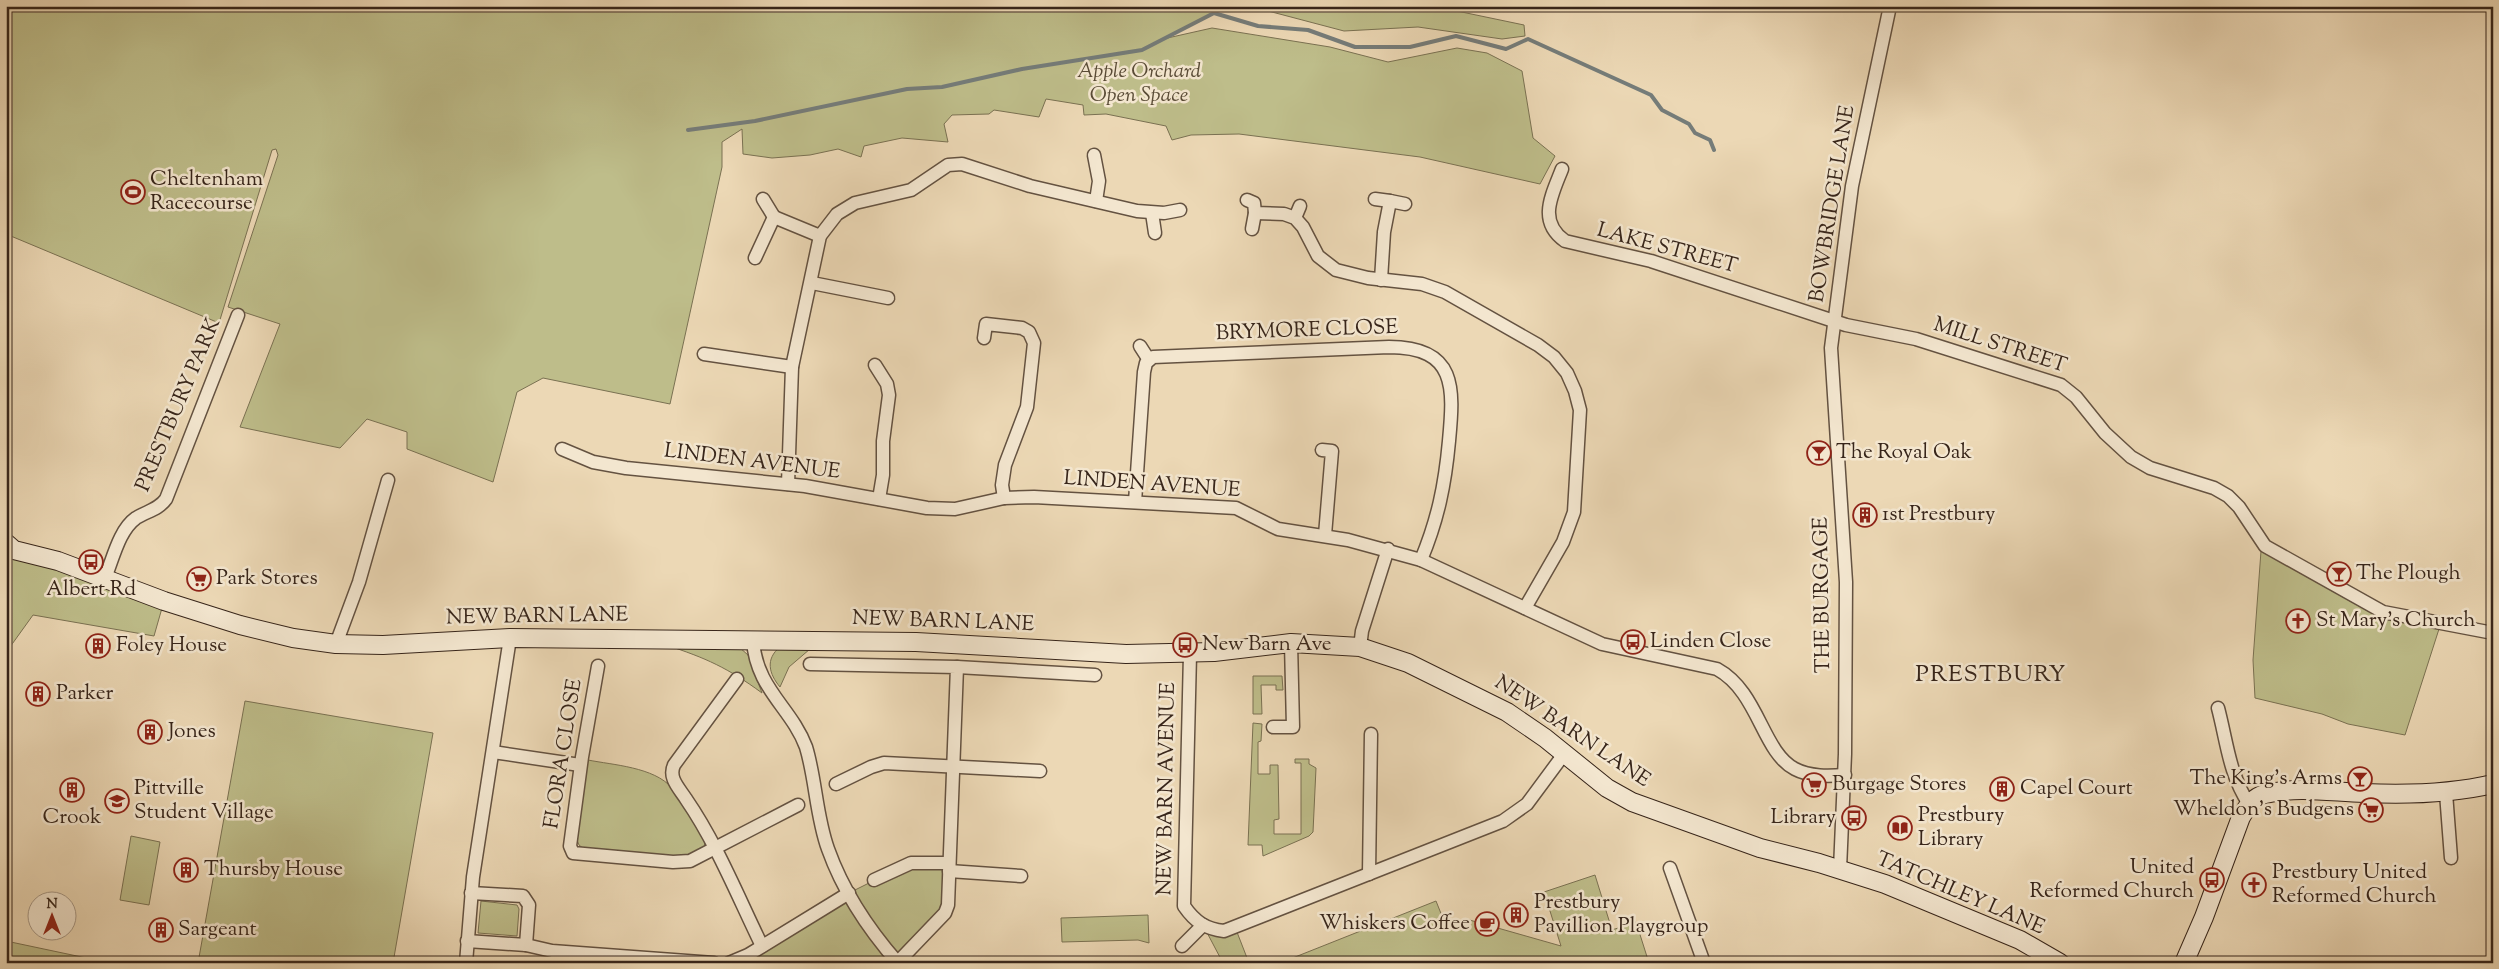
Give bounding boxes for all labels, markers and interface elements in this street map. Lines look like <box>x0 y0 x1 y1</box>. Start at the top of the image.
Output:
park label: Apple Orchard Open Space <box>1077 57 1202 111</box>
street label: BOWBRIDGE LANE <box>1803 103 1863 305</box>
place label: Cheltenham Racecourse <box>150 165 263 219</box>
sports icon: Cheltenham Racecourse <box>120 179 146 205</box>
street label: LAKE STREET <box>1593 216 1741 282</box>
street label: MILL STREET <box>1930 310 2071 382</box>
street label: PRESTBURY PARK <box>129 313 229 497</box>
street label: BRYMORE CLOSE <box>1215 313 1399 349</box>
street label: LINDEN AVENUE <box>662 436 842 488</box>
place label: The Royal Oak <box>1836 438 1973 468</box>
bar icon: The Royal Oak <box>1806 440 1832 466</box>
street label: LINDEN AVENUE <box>1063 464 1242 506</box>
place label: 1st Prestbury <box>1882 500 1996 530</box>
building icon: 1st Prestbury <box>1852 502 1878 528</box>
street label: THE BURGAGE <box>1807 516 1839 673</box>
bus stop icon: Albert Rd <box>78 549 104 575</box>
place label: The Plough <box>2356 559 2461 589</box>
bar icon: The Plough <box>2326 561 2352 587</box>
place label: Park Stores <box>216 564 318 594</box>
supermarket icon: Park Stores <box>186 566 212 592</box>
place label: Albert Rd <box>46 575 136 605</box>
street label: NEW BARN LANE <box>446 600 629 634</box>
street label: NEW BARN LANE <box>851 604 1035 640</box>
place label: St Mary's Church <box>2316 606 2476 636</box>
church icon: St Mary's Church <box>2285 608 2311 634</box>
place label: Linden Close <box>1650 627 1771 657</box>
bus stop icon: Linden Close <box>1620 629 1646 655</box>
place label: New Barn Ave <box>1202 630 1332 660</box>
place label: Foley House <box>116 631 227 661</box>
bus stop icon: New Barn Ave <box>1172 632 1198 658</box>
building icon: Foley House <box>85 633 111 659</box>
district label: PRESTBURY <box>1915 658 2067 692</box>
street label: NEW BARN LANE <box>1488 669 1656 796</box>
street label: FLORA CLOSE <box>537 677 591 831</box>
place label: Parker <box>56 679 114 709</box>
building icon: Parker <box>25 681 51 707</box>
street label: NEW BARN AVENUE <box>1150 682 1184 896</box>
place label: Jones <box>167 717 216 747</box>
building icon: Jones <box>137 719 163 745</box>
place label: The King's Arms <box>2189 764 2342 794</box>
bar icon: The King's Arms <box>2347 766 2373 792</box>
place label: Burgage Stores <box>1832 770 1966 800</box>
supermarket icon: Burgage Stores <box>1801 772 1827 798</box>
place label: Pittville Student Village <box>134 774 274 828</box>
place label: Capel Court <box>2020 774 2133 804</box>
building icon: Capel Court <box>1989 776 2015 802</box>
building icon: Crook <box>59 777 85 803</box>
school or university icon: Pittville Student Village <box>104 788 130 814</box>
place label: Wheldon's Budgens <box>2173 795 2354 825</box>
supermarket icon: Wheldon's Budgens <box>2358 797 2384 823</box>
place label: Prestbury Library <box>1918 801 2005 855</box>
place label: Crook <box>43 803 102 833</box>
place label: Library <box>1771 803 1837 833</box>
bus stop icon: Library <box>1841 805 1867 831</box>
library icon: Prestbury Library <box>1887 815 1913 841</box>
street label: TATCHLEY LANE <box>1871 845 2049 943</box>
place label: United Reformed Church <box>2030 853 2194 907</box>
place label: Thursby House <box>204 855 343 885</box>
building icon: Thursby House <box>173 857 199 883</box>
place label: Prestbury United Reformed Church <box>2272 858 2436 912</box>
bus stop icon: United Reformed Church <box>2199 867 2225 893</box>
church icon: Prestbury United Reformed Church <box>2241 872 2267 898</box>
place label: Prestbury Pavillion Playgroup <box>1534 888 1708 942</box>
north arrow <box>28 892 78 942</box>
text: N <box>46 895 58 915</box>
building icon: Prestbury Pavillion Playgroup <box>1503 902 1529 928</box>
place label: Whiskers Coffee <box>1319 909 1470 939</box>
cafe icon: Whiskers Coffee <box>1474 911 1500 937</box>
place label: Sargeant <box>178 915 257 945</box>
building icon: Sargeant <box>148 917 174 943</box>

